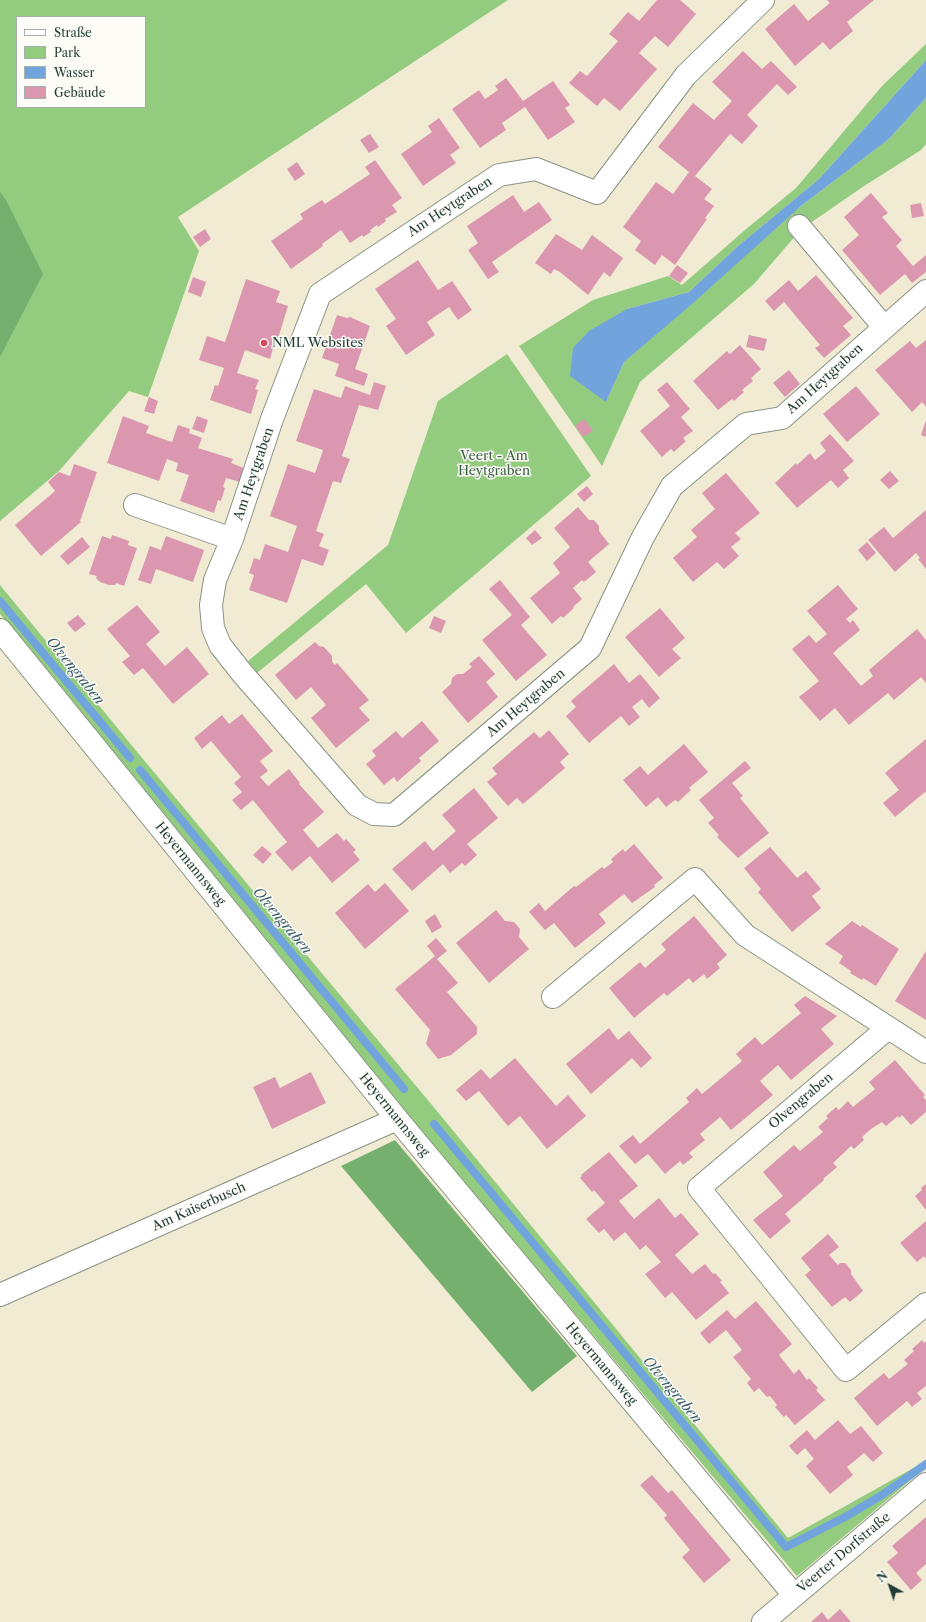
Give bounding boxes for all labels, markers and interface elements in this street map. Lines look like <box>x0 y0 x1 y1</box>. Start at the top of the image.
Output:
legend <box>16 16 146 108</box>
text: Straße <box>54 25 92 40</box>
text: Park <box>54 45 80 60</box>
text: Wasser <box>54 65 95 80</box>
text: Gebäude <box>54 85 105 100</box>
street label: Am Heytgraben <box>405 174 495 240</box>
place label: NML Websites <box>272 335 363 351</box>
marker: NML Websites <box>259 338 269 348</box>
street label: Am Heytgraben <box>784 341 866 417</box>
street label: Am Heytgraben <box>231 425 277 523</box>
park label: Veert - Am Heytgraben <box>458 448 530 479</box>
water label: Olvengraben <box>42 634 108 708</box>
street label: Am Heytgraben <box>484 666 568 740</box>
street label: Heyermannsweg <box>152 819 228 909</box>
water label: Olvengraben <box>249 884 315 958</box>
street label: Heyermannsweg <box>356 1070 432 1160</box>
street label: Olvengraben <box>766 1070 836 1132</box>
street label: Am Kaiserbusch <box>150 1179 248 1235</box>
street label: Heyermannsweg <box>562 1320 640 1408</box>
water label: Olvengraben <box>639 1353 705 1427</box>
street label: Veerter Dorfstraße <box>794 1510 894 1596</box>
north arrow <box>870 1566 910 1606</box>
text: N <box>874 1568 890 1585</box>

